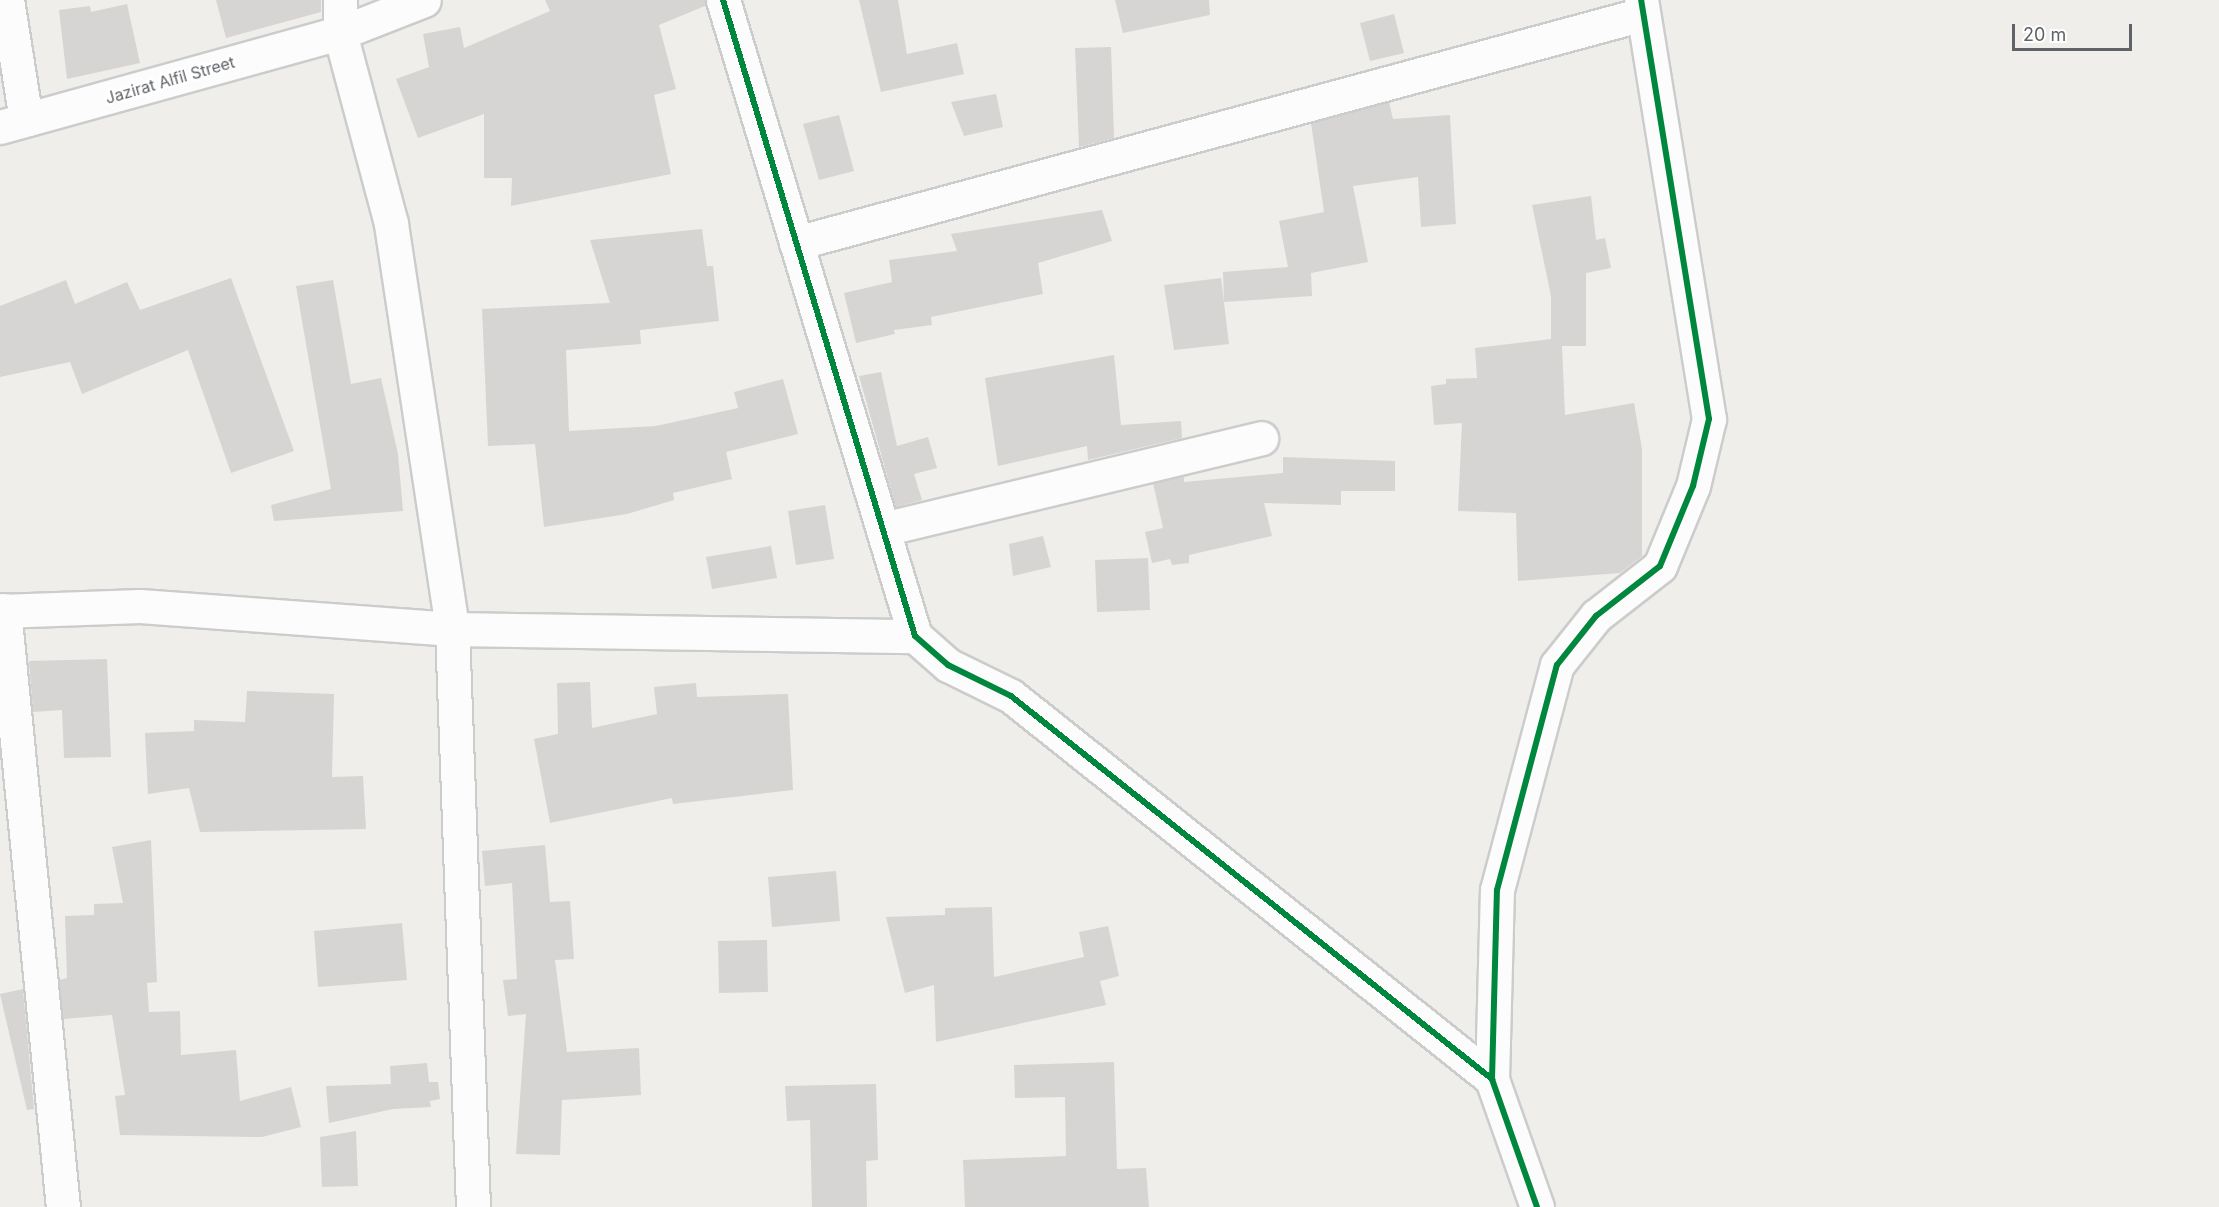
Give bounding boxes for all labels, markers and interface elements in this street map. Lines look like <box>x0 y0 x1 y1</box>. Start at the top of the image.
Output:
scale bar <box>2015 12 2135 50</box>
text: 20 m <box>2023 24 2066 45</box>
street label: Jazirat Alfil Street <box>103 52 237 108</box>

